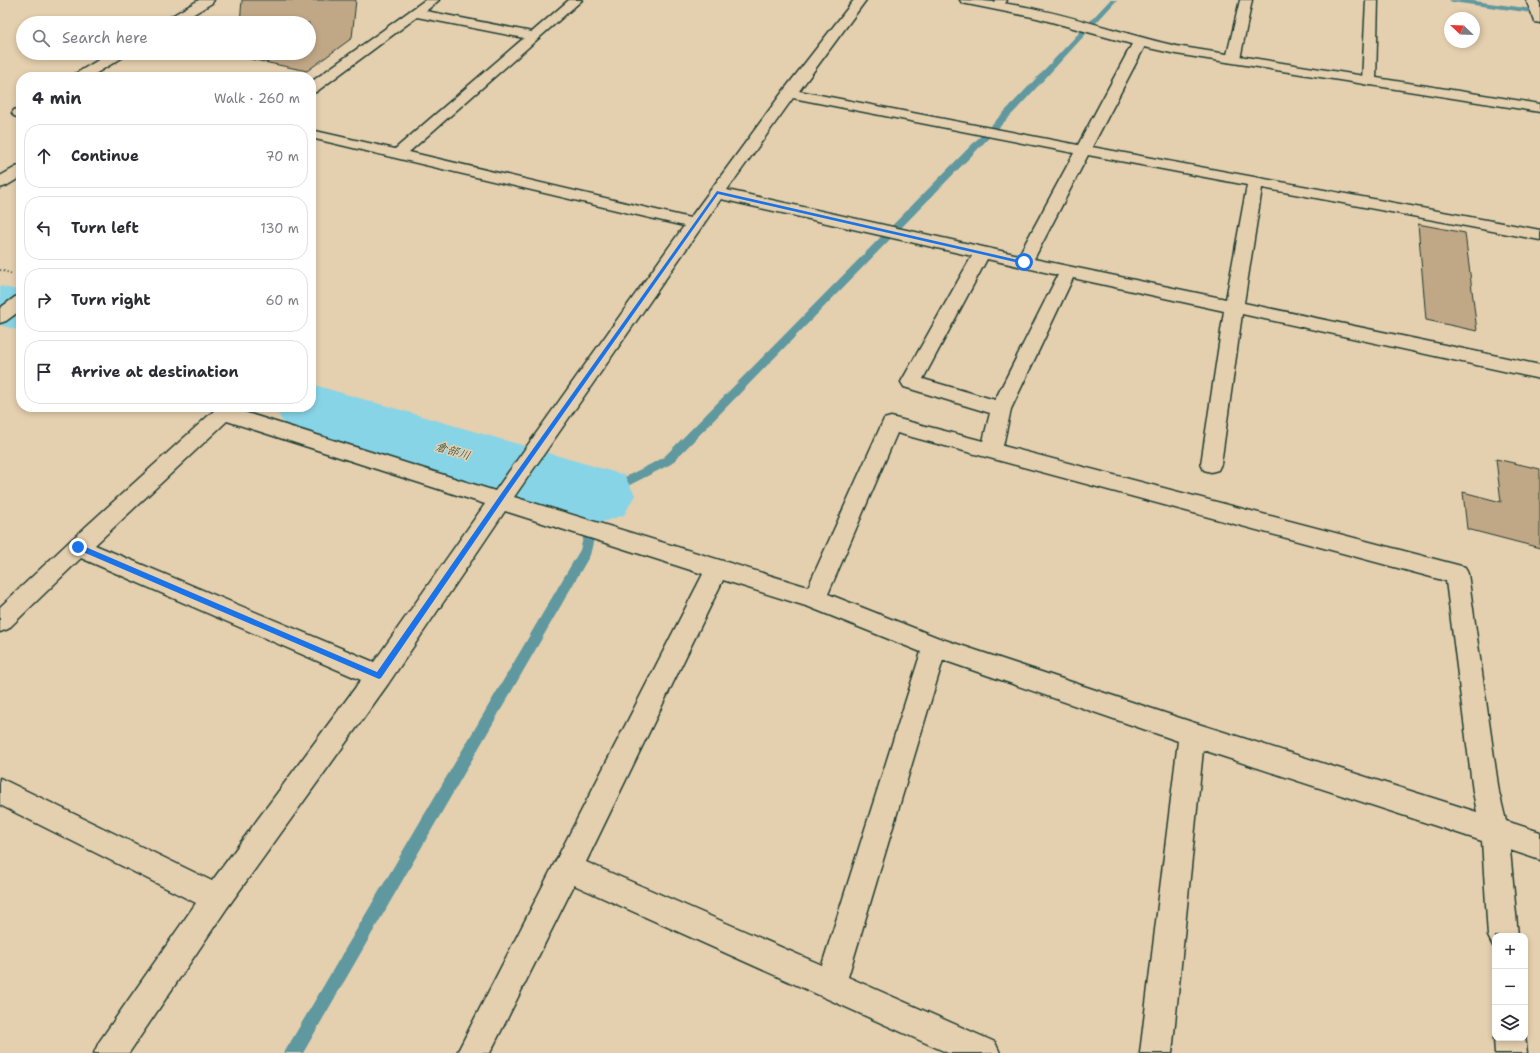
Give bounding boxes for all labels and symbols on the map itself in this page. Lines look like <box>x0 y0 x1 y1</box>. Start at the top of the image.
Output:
north arrow <box>1444 12 1480 48</box>
route start <box>1015 253 1033 271</box>
water label: 倉部川 <box>433 438 473 464</box>
route end <box>69 538 87 556</box>

